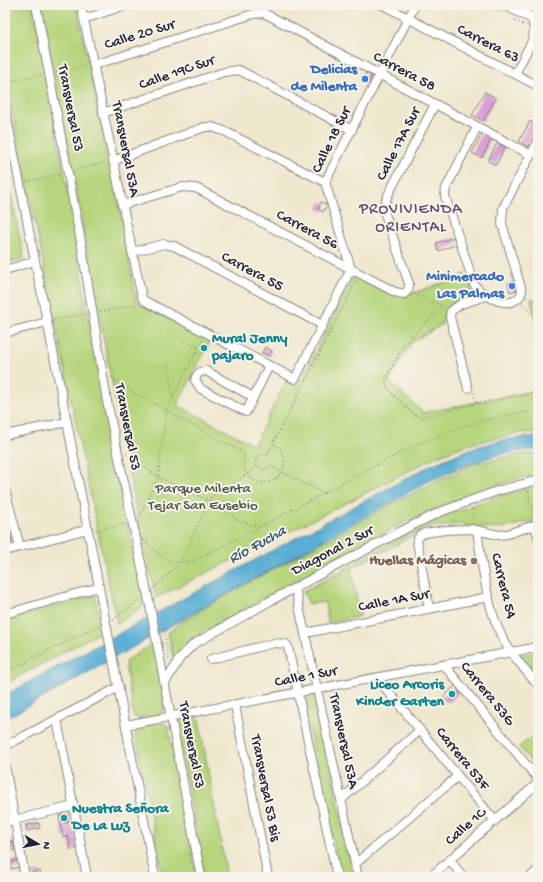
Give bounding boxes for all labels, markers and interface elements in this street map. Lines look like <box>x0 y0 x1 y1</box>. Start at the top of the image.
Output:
street label: Calle 20 Sur <box>102 15 179 54</box>
street label: Carrera 63 <box>454 21 522 67</box>
street label: Carrera 58 <box>370 48 438 96</box>
street label: Calle 19C Sur <box>137 51 219 94</box>
place label: Delicias de Milenta <box>291 61 358 96</box>
street label: Transversal 53 <box>53 62 87 153</box>
marker: Delicias de Milenta <box>360 74 370 84</box>
street label: Transversal 53A <box>107 99 143 199</box>
street label: Calle 18 Sur <box>308 102 356 176</box>
street label: Calle 17A Sur <box>373 103 426 184</box>
district label: PROVIVIENDA ORIENTAL <box>358 201 463 238</box>
street label: Carrera 56 <box>273 206 341 254</box>
street label: Carrera 55 <box>218 248 286 296</box>
place label: Minimercado Las Palmas <box>426 268 505 303</box>
marker: Minimercado Las Palmas <box>507 281 517 291</box>
place label: Mural Jenny pajaro <box>211 330 288 365</box>
marker: Mural Jenny pajaro <box>199 343 209 353</box>
street label: Transversal 53 <box>110 381 144 472</box>
park label: Parque Milenta Tejar San Eusebio <box>147 480 258 515</box>
street label: Diagonal 2 Sur <box>288 521 379 581</box>
water label: Río Fucha <box>226 522 291 569</box>
street label: Carrera 54 <box>486 551 520 621</box>
place label: Huellas Mágicas <box>369 552 467 570</box>
marker: Huellas Mágicas <box>469 556 479 566</box>
street label: Calle 1A Sur <box>357 585 433 617</box>
street label: Carrera 53G <box>456 658 519 730</box>
street label: Calle 1 Sur <box>273 662 340 692</box>
place label: Liceo Arcoris Kinder Garten <box>355 676 445 711</box>
marker: Liceo Arcoris Kinder Garten <box>447 689 457 699</box>
street label: Transversal 53A <box>324 691 362 791</box>
street label: Transversal 53 <box>174 699 208 790</box>
street label: Carrera 53F <box>431 724 494 795</box>
street label: Transversal 53 Bis <box>246 732 284 843</box>
place label: Nuestra Señora De La Luz <box>70 800 169 835</box>
street label: Calle 1C <box>442 804 491 850</box>
marker: Nuestra Señora De La Luz <box>59 813 69 823</box>
north arrow <box>18 824 58 864</box>
text: N <box>39 841 52 850</box>

